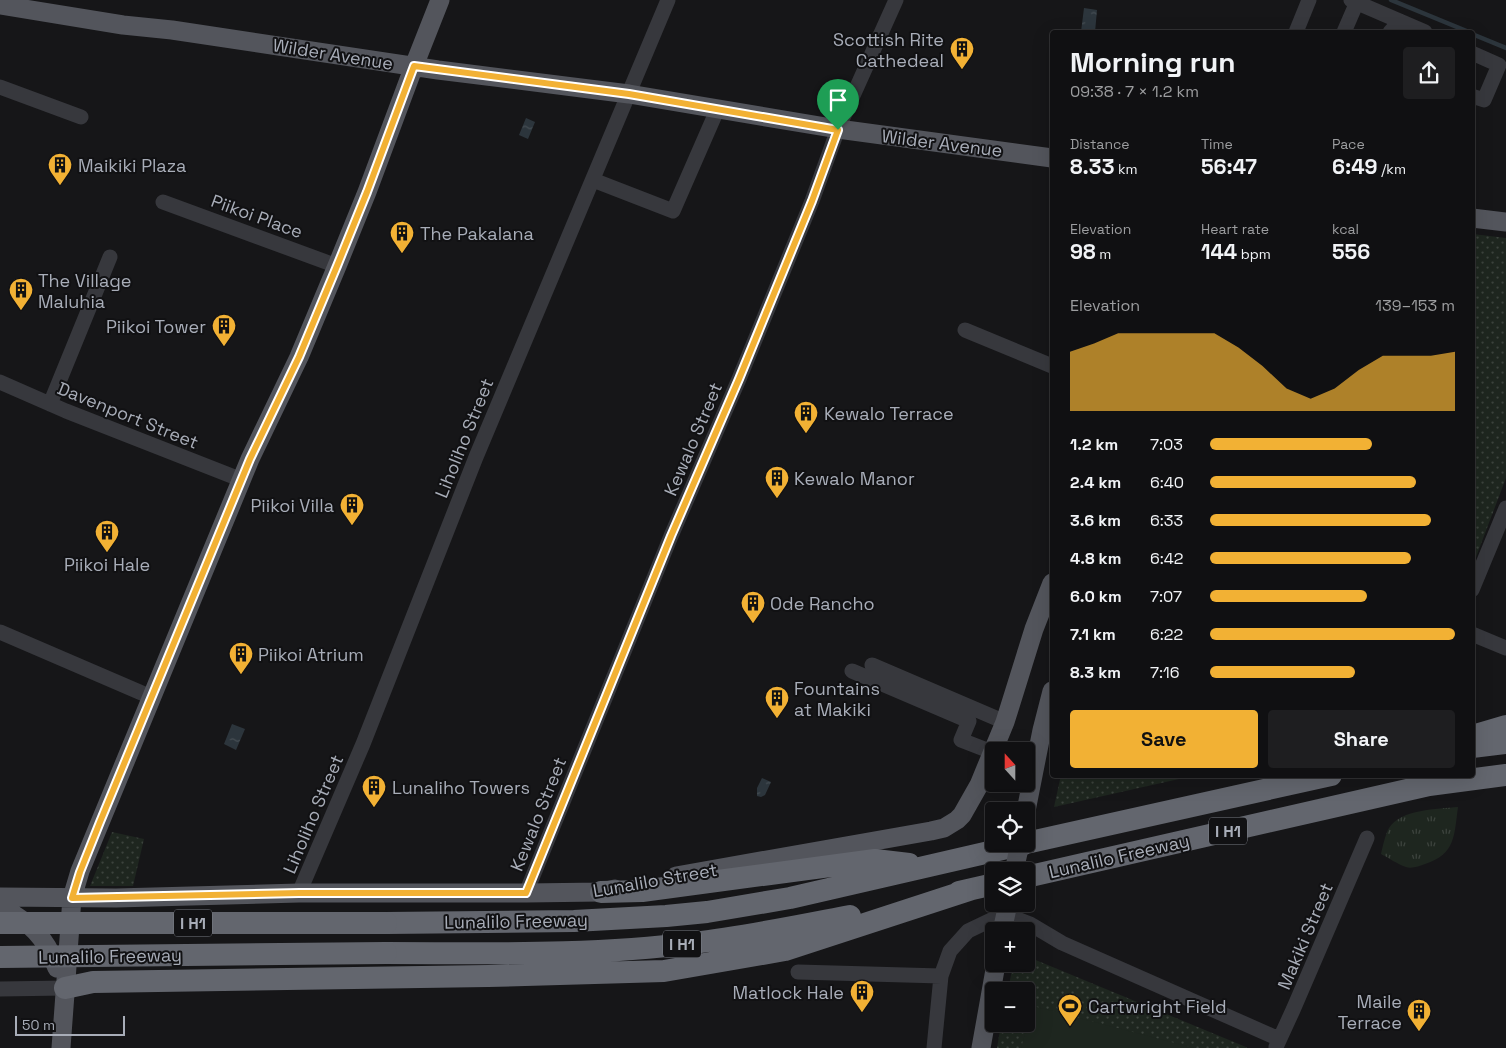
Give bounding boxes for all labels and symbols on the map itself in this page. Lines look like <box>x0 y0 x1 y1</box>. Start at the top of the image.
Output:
place label: Scottish Rite Cathedeal <box>833 28 944 72</box>
street label: Wilder Avenue <box>271 33 395 75</box>
building icon: Scottish Rite Cathedeal <box>949 36 975 70</box>
pin <box>817 79 859 130</box>
street label: Wilder Avenue <box>880 124 1004 162</box>
building icon: Maikiki Plaza <box>47 152 73 186</box>
place label: Maikiki Plaza <box>78 154 186 177</box>
street label: Piikoi Place <box>208 189 306 243</box>
building icon: The Pakalana <box>389 220 415 254</box>
place label: The Pakalana <box>420 222 534 245</box>
place label: The Village Maluhia <box>38 269 131 313</box>
building icon: The Village Maluhia <box>8 277 34 311</box>
building icon: Piikoi Tower <box>211 313 237 347</box>
place label: Piikoi Tower <box>106 315 206 338</box>
street label: Liholiho Street <box>430 375 498 501</box>
street label: Davenport Street <box>54 376 202 454</box>
street label: Kewalo Street <box>659 379 727 499</box>
building icon: Kewalo Terrace <box>793 400 819 434</box>
place label: Kewalo Terrace <box>824 402 954 425</box>
building icon: Kewalo Manor <box>764 465 790 499</box>
place label: Kewalo Manor <box>794 467 915 490</box>
building icon: Piikoi Villa <box>339 492 365 526</box>
place label: Piikoi Villa <box>251 494 334 517</box>
building icon: Piikoi Hale <box>94 519 120 553</box>
place label: Piikoi Hale <box>64 553 150 576</box>
building icon: Ode Rancho <box>740 590 766 624</box>
place label: Ode Rancho <box>770 592 875 615</box>
building icon: Piikoi Atrium <box>228 641 254 675</box>
place label: Piikoi Atrium <box>258 643 364 666</box>
place label: Fountains at Makiki <box>794 677 880 721</box>
building icon: Fountains at Makiki <box>764 685 790 719</box>
north arrow <box>985 742 1035 792</box>
street label: Liholiho Street <box>278 751 348 877</box>
street label: Kewalo Street <box>505 754 571 874</box>
building icon: Lunaliho Towers <box>361 774 387 808</box>
place label: Lunaliho Towers <box>392 776 530 799</box>
road number: I H1 <box>1209 818 1247 844</box>
street label: Lunalilo Freeway <box>1046 829 1192 883</box>
street label: Lunalilo Street <box>591 858 719 902</box>
street label: Makiki Street <box>1272 879 1338 993</box>
street label: Lunalilo Freeway <box>444 908 588 934</box>
road number: I H1 <box>174 910 212 936</box>
road number: I H1 <box>663 931 701 958</box>
street label: Lunalilo Freeway <box>38 943 182 969</box>
building icon: Matlock Hale <box>849 979 875 1013</box>
place label: Matlock Hale <box>733 981 844 1004</box>
place label: Maile Terrace <box>1338 990 1402 1034</box>
sports icon: Cartwright Field <box>1057 993 1083 1027</box>
place label: Cartwright Field <box>1088 995 1227 1018</box>
building icon: Maile Terrace <box>1406 998 1432 1032</box>
scale bar <box>15 1013 125 1036</box>

